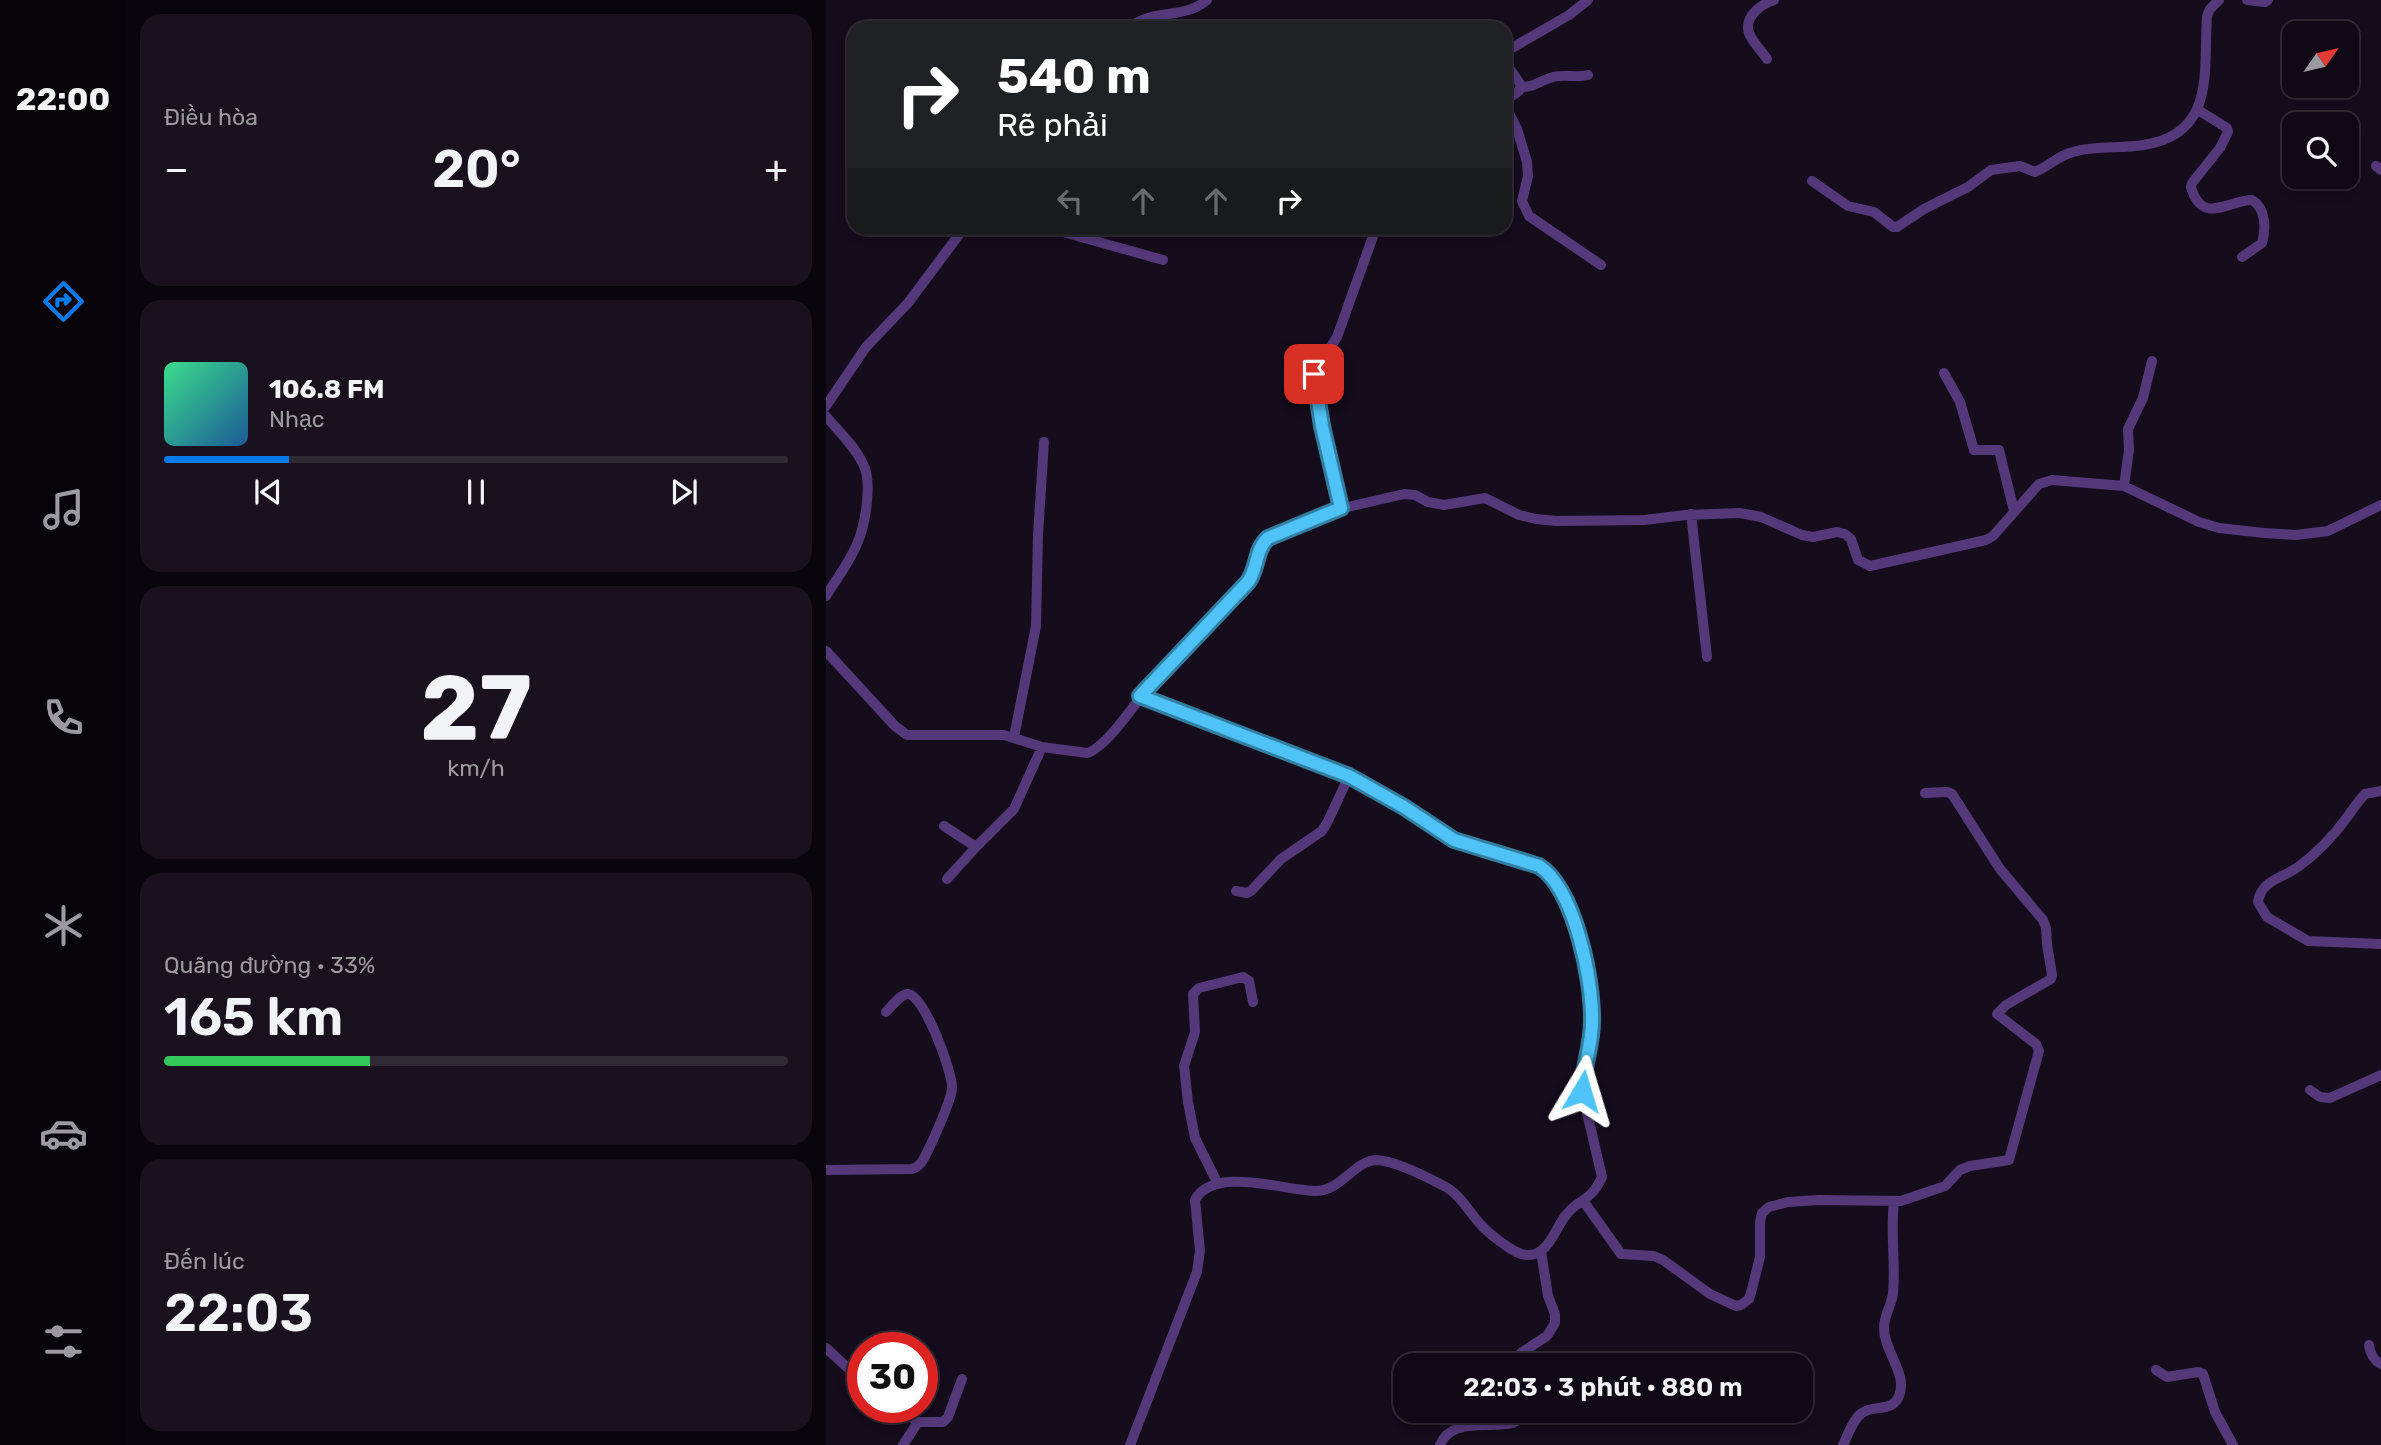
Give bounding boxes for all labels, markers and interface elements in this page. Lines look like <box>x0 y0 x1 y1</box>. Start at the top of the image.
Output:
north arrow <box>2282 21 2359 98</box>
map controls <box>2282 21 2359 189</box>
text: 540 m <box>997 47 1151 105</box>
icon: right <box>882 49 973 140</box>
text: 22:00 <box>16 80 110 118</box>
text: Điều hòa <box>164 103 258 131</box>
text: Rẽ phải <box>997 106 1108 144</box>
button: search <box>2282 112 2359 189</box>
text: 20° <box>432 138 521 200</box>
text: − <box>164 146 189 192</box>
text: + <box>764 146 788 192</box>
icon: left <box>1051 182 1089 220</box>
icon: ahead <box>1124 182 1162 220</box>
icon: ahead <box>1197 182 1235 220</box>
icon: right <box>1270 182 1308 220</box>
icon: directions <box>39 277 88 326</box>
pin <box>1284 344 1344 404</box>
icon: arrive <box>1295 355 1333 393</box>
text: 106.8 FM <box>269 374 385 405</box>
text: Nhạc <box>269 405 324 433</box>
icon: previous <box>249 473 287 511</box>
icon: pause <box>457 473 495 511</box>
icon: next <box>665 473 703 511</box>
icon: music <box>39 485 88 534</box>
text: 27 <box>420 654 532 762</box>
icon: phone <box>39 693 88 742</box>
text: km/h <box>447 754 505 782</box>
icon: climate <box>39 901 88 950</box>
text: Quãng đường · 33% <box>164 951 375 979</box>
text: 165 km <box>164 986 343 1048</box>
position arrow <box>1545 1054 1619 1128</box>
icon: car <box>39 1109 88 1158</box>
text: Đến lúc <box>164 1247 245 1275</box>
text: 22:03 <box>164 1282 313 1344</box>
icon: filters <box>39 1317 88 1366</box>
speed limit sign: 30 <box>847 1332 938 1423</box>
text: 22:03 · 3 phút · 880 m <box>1463 1372 1743 1403</box>

